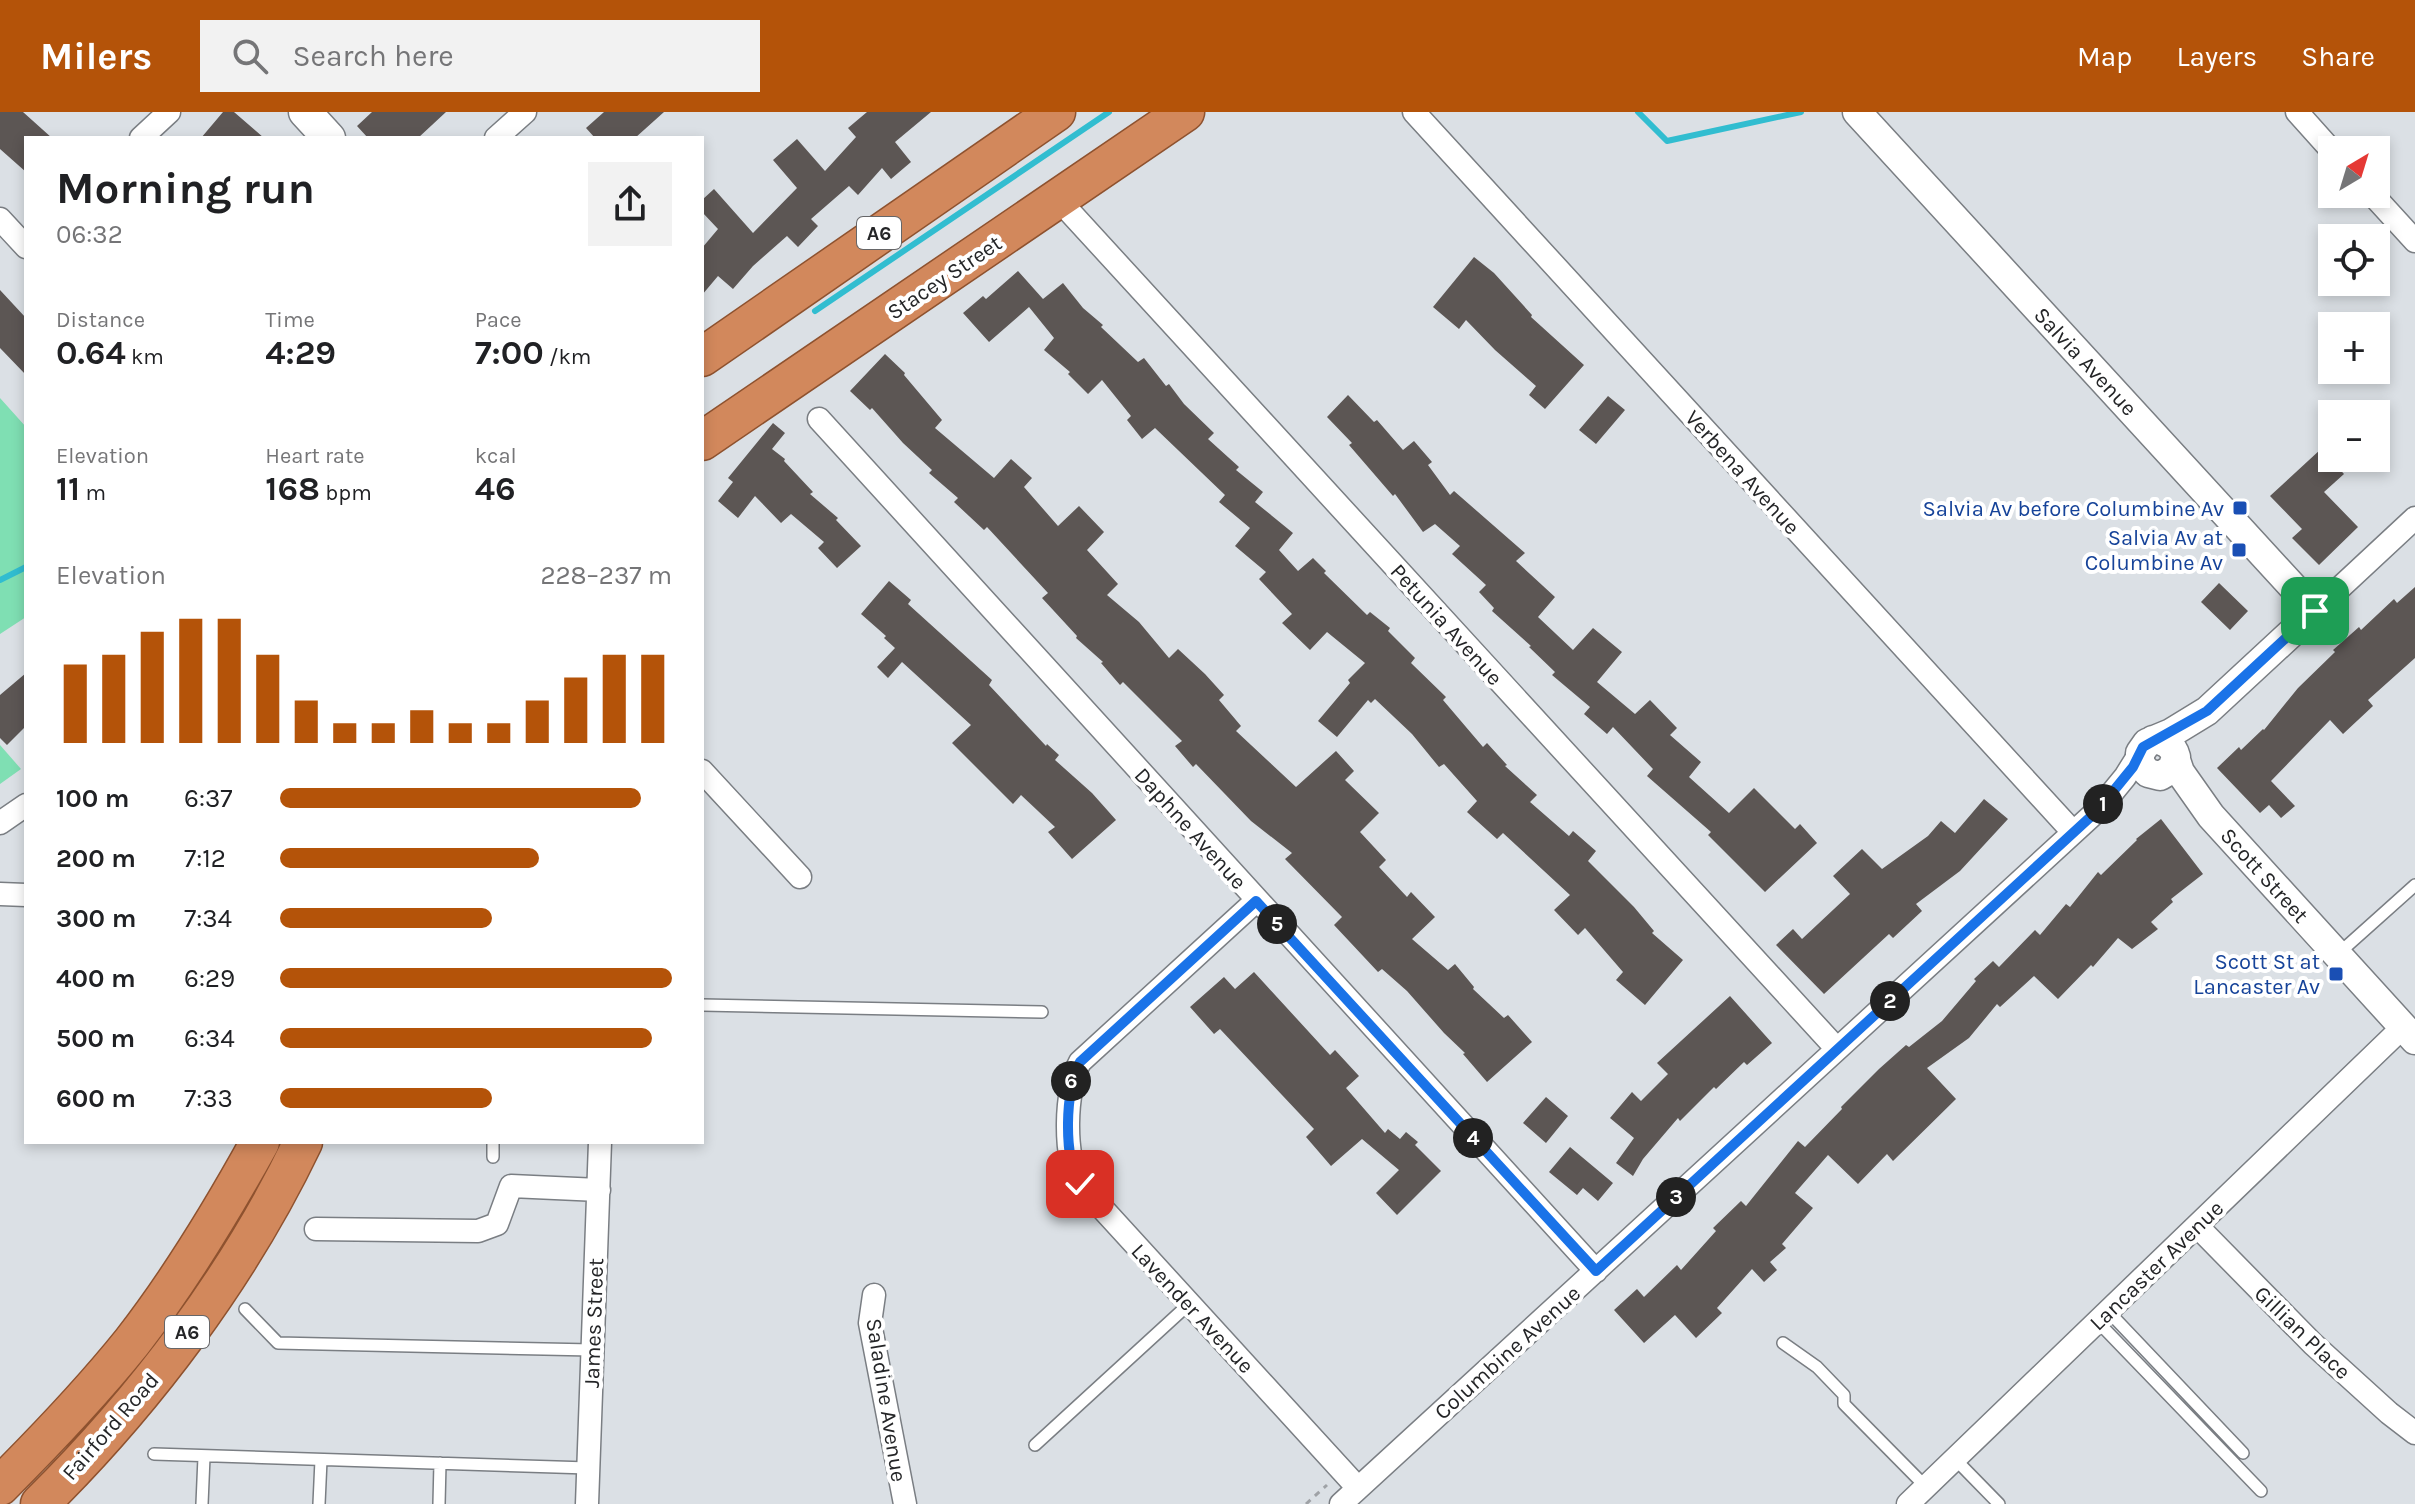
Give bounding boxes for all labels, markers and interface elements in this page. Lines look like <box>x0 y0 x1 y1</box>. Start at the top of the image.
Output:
search box <box>200 20 760 92</box>
text: Milers <box>40 34 152 79</box>
icon: search <box>228 34 272 78</box>
text: Search here <box>292 38 454 74</box>
text: Map <box>2077 40 2132 73</box>
text: Layers <box>2176 40 2257 73</box>
text: Share <box>2301 40 2375 73</box>
north arrow <box>2318 136 2390 208</box>
map controls <box>2318 136 2390 472</box>
button: share <box>588 162 672 246</box>
text: Morning run <box>56 163 315 214</box>
road number: A6 <box>857 217 901 249</box>
text: 06:32 <box>56 219 123 250</box>
button: locate <box>2318 224 2390 296</box>
street label: Stacey Street <box>882 230 1007 326</box>
street label: Salvia Avenue <box>2028 302 2142 421</box>
text: Distance <box>56 307 145 333</box>
text: Time <box>265 307 315 333</box>
text: Pace <box>475 307 522 333</box>
button: + <box>2318 312 2390 384</box>
text: 0.64 <box>56 333 126 373</box>
text: 4:29 <box>265 333 336 373</box>
text: 7:00 <box>475 333 544 373</box>
text: km <box>126 344 164 370</box>
text: /km <box>544 344 591 370</box>
button: − <box>2318 400 2390 472</box>
street label: Verbena Avenue <box>1680 405 1805 540</box>
text: Elevation <box>56 443 149 469</box>
text: Heart rate <box>265 443 365 469</box>
text: kcal <box>475 443 517 469</box>
text: 11 <box>56 469 80 509</box>
text: 168 <box>265 469 320 509</box>
text: 46 <box>475 469 516 509</box>
text: m <box>80 480 106 506</box>
text: bpm <box>320 480 372 506</box>
place label: Salvia Av before Columbine Av <box>1923 496 2224 522</box>
marker: Salvia Av before Columbine Av <box>2231 499 2249 517</box>
place label: Salvia Av at Columbine Av <box>2085 525 2223 576</box>
marker: Salvia Av at Columbine Av <box>2230 541 2248 559</box>
street label: Petunia Avenue <box>1385 559 1508 691</box>
text: Elevation <box>56 560 166 591</box>
text: 228–237 m <box>540 560 672 591</box>
pin <box>2281 577 2349 645</box>
icon: arrive <box>2293 589 2337 633</box>
street label: Daphne Avenue <box>1129 762 1252 895</box>
text: 100 m <box>56 783 129 814</box>
text: 6:37 <box>184 783 232 814</box>
pin: 1 <box>2083 784 2123 824</box>
text: 1 <box>2099 791 2107 817</box>
street label: Scott Street <box>2215 823 2314 929</box>
text: 200 m <box>56 843 136 874</box>
text: 7:12 <box>184 843 226 874</box>
text: 300 m <box>56 903 136 934</box>
text: 7:34 <box>184 903 232 934</box>
pin: 5 <box>1257 904 1297 944</box>
text: 5 <box>1271 911 1283 937</box>
place label: Scott St at Lancaster Av <box>2193 949 2320 1000</box>
text: 400 m <box>56 963 136 994</box>
text: 6:29 <box>184 963 235 994</box>
marker: Scott St at Lancaster Av <box>2327 965 2345 983</box>
pin: 2 <box>1870 981 1910 1021</box>
text: 2 <box>1883 988 1897 1014</box>
text: 500 m <box>56 1023 135 1054</box>
text: 6:34 <box>184 1023 235 1054</box>
pin: 6 <box>1051 1061 1091 1101</box>
text: 6 <box>1064 1068 1078 1094</box>
text: 600 m <box>56 1083 136 1114</box>
text: 7:33 <box>184 1083 233 1114</box>
pin: 4 <box>1453 1118 1493 1158</box>
text: 4 <box>1466 1125 1480 1151</box>
pin <box>1046 1150 1114 1218</box>
icon: check <box>1058 1162 1102 1206</box>
pin: 3 <box>1656 1177 1696 1217</box>
text: 3 <box>1669 1184 1683 1210</box>
street label: Lancaster Avenue <box>2084 1195 2229 1336</box>
street label: Lavender Avenue <box>1125 1238 1259 1379</box>
street label: James Street <box>579 1258 609 1388</box>
street label: Columbine Avenue <box>1429 1280 1586 1425</box>
street label: Gillian Place <box>2249 1281 2356 1385</box>
road number: A6 <box>165 1316 209 1348</box>
street label: Saladine Avenue <box>860 1316 912 1484</box>
street label: Fairford Road <box>57 1368 165 1486</box>

